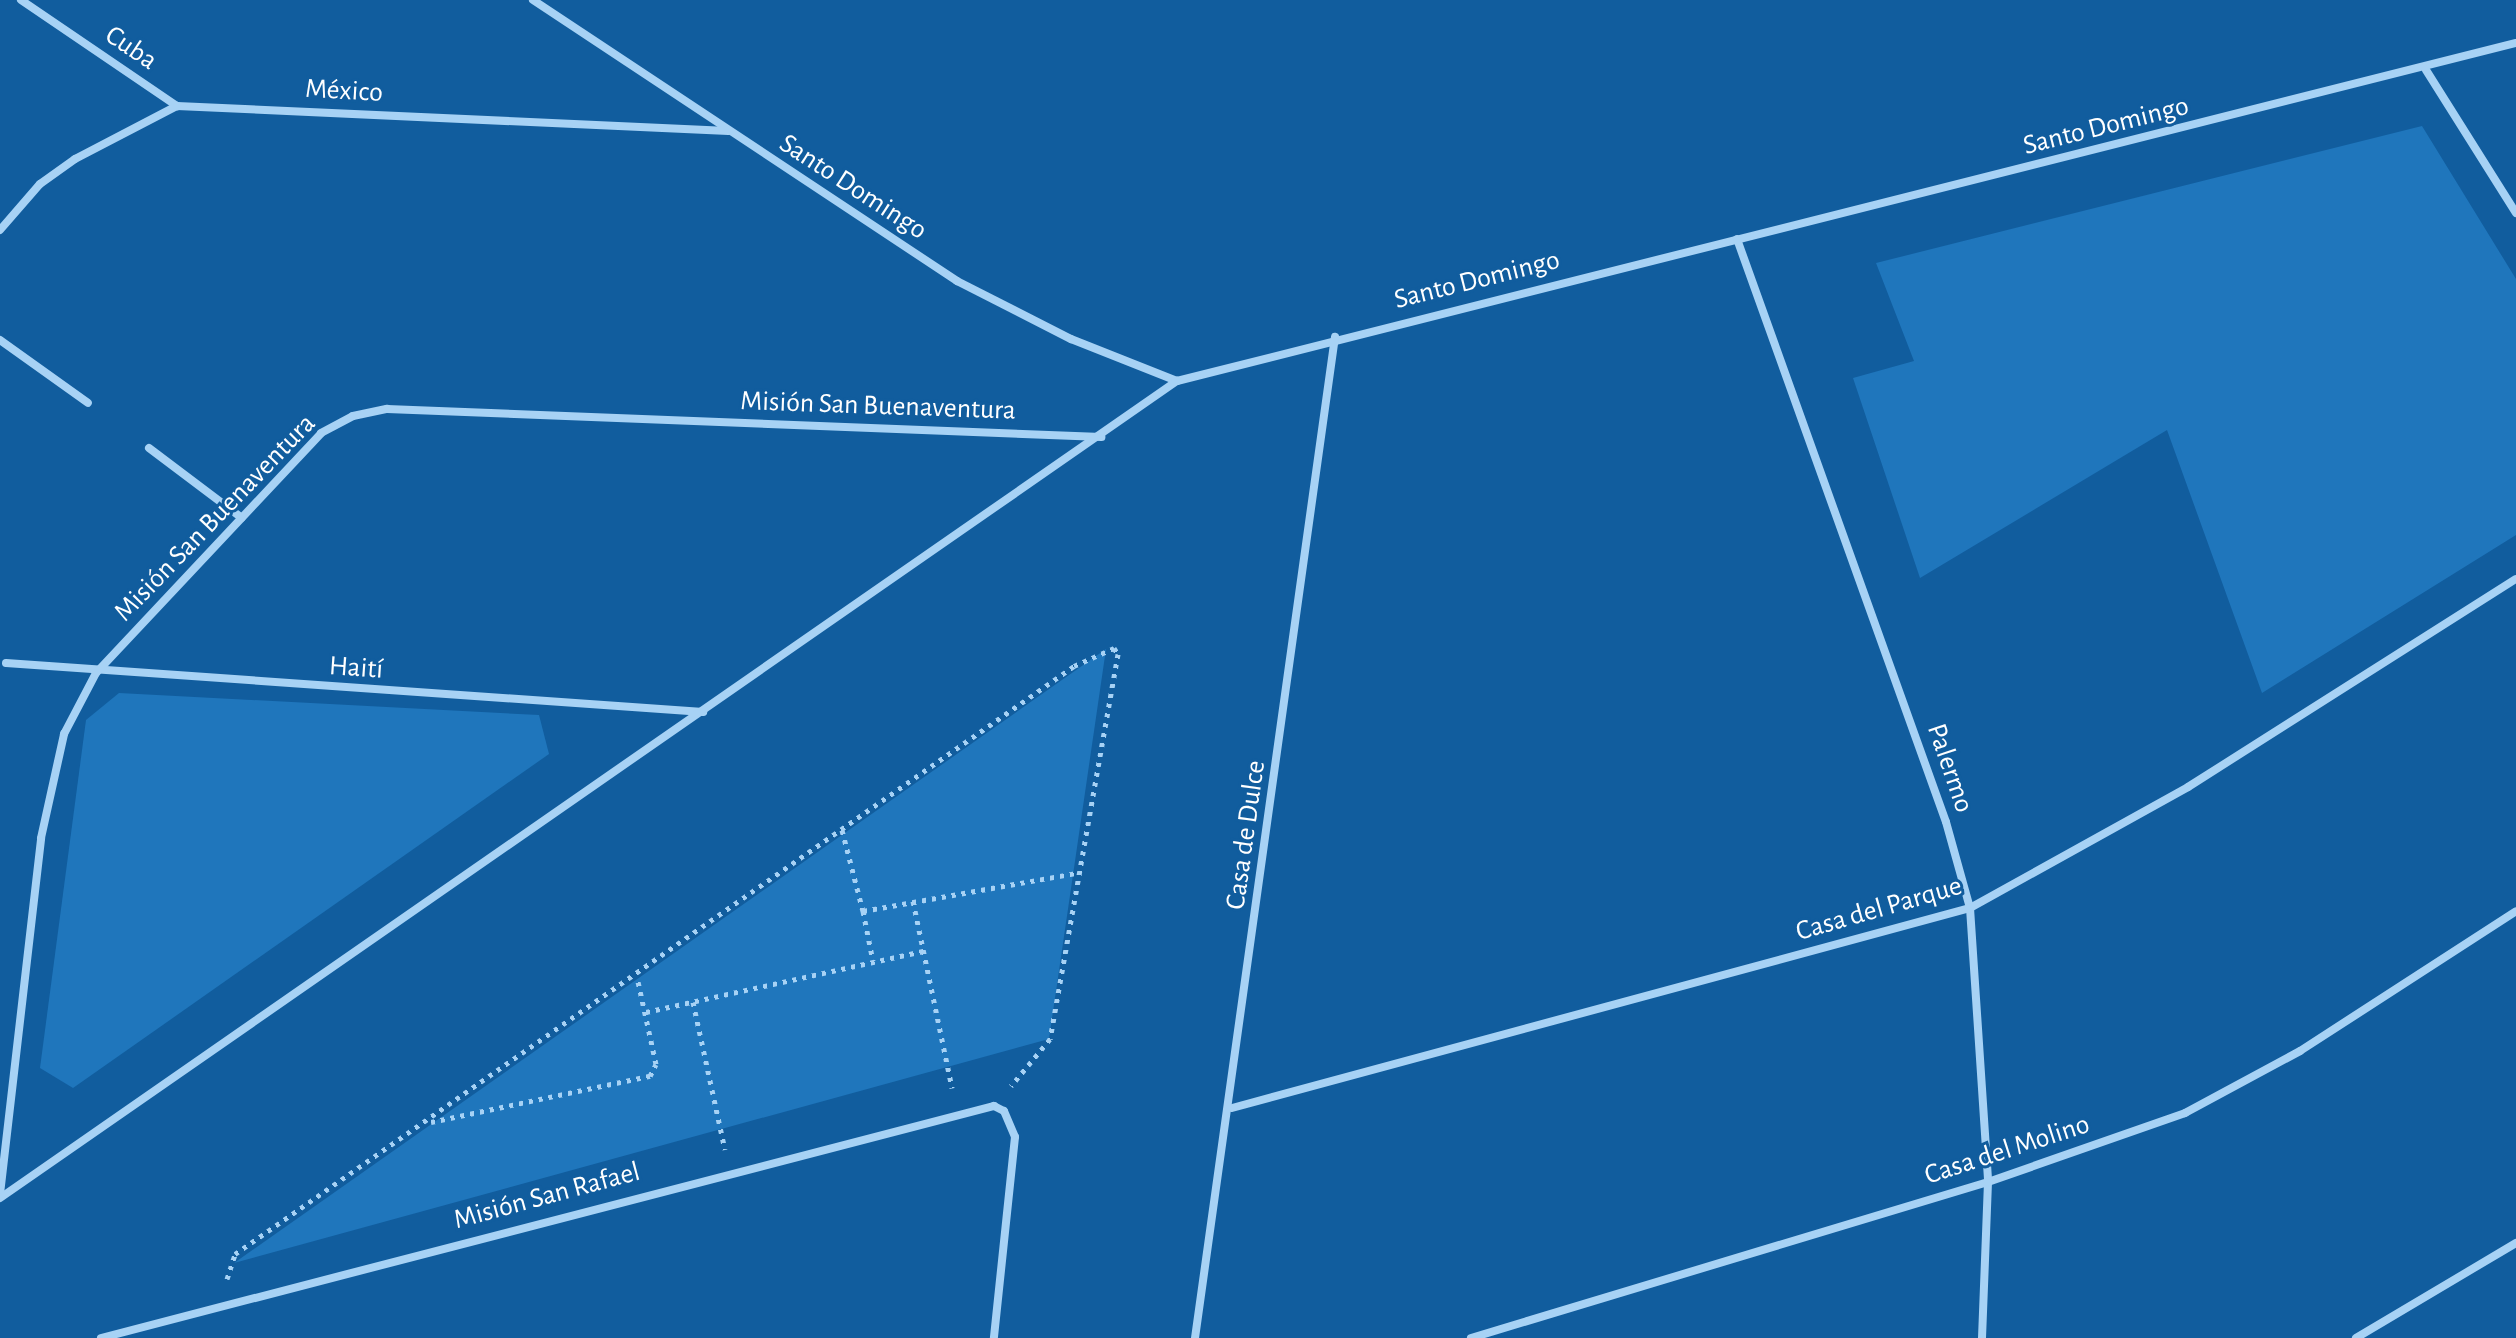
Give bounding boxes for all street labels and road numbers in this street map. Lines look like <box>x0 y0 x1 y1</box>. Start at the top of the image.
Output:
street label: Cuba <box>98 18 164 78</box>
street label: México <box>304 72 384 110</box>
street label: Santo Domingo <box>2020 89 2192 163</box>
street label: Santo Domingo <box>773 127 933 247</box>
street label: Santo Domingo <box>1391 243 1563 317</box>
street label: Misión San Buenaventura <box>740 384 1016 428</box>
street label: Misión San Buenaventura <box>107 407 323 629</box>
street label: Haití <box>328 649 384 687</box>
street label: Palermo <box>1919 719 1981 817</box>
street label: Casa de Dulce <box>1219 758 1273 912</box>
street label: Casa del Parque <box>1792 869 1966 949</box>
street label: Casa del Molino <box>1920 1108 2094 1192</box>
street label: Misión San Rafael <box>450 1155 644 1237</box>

